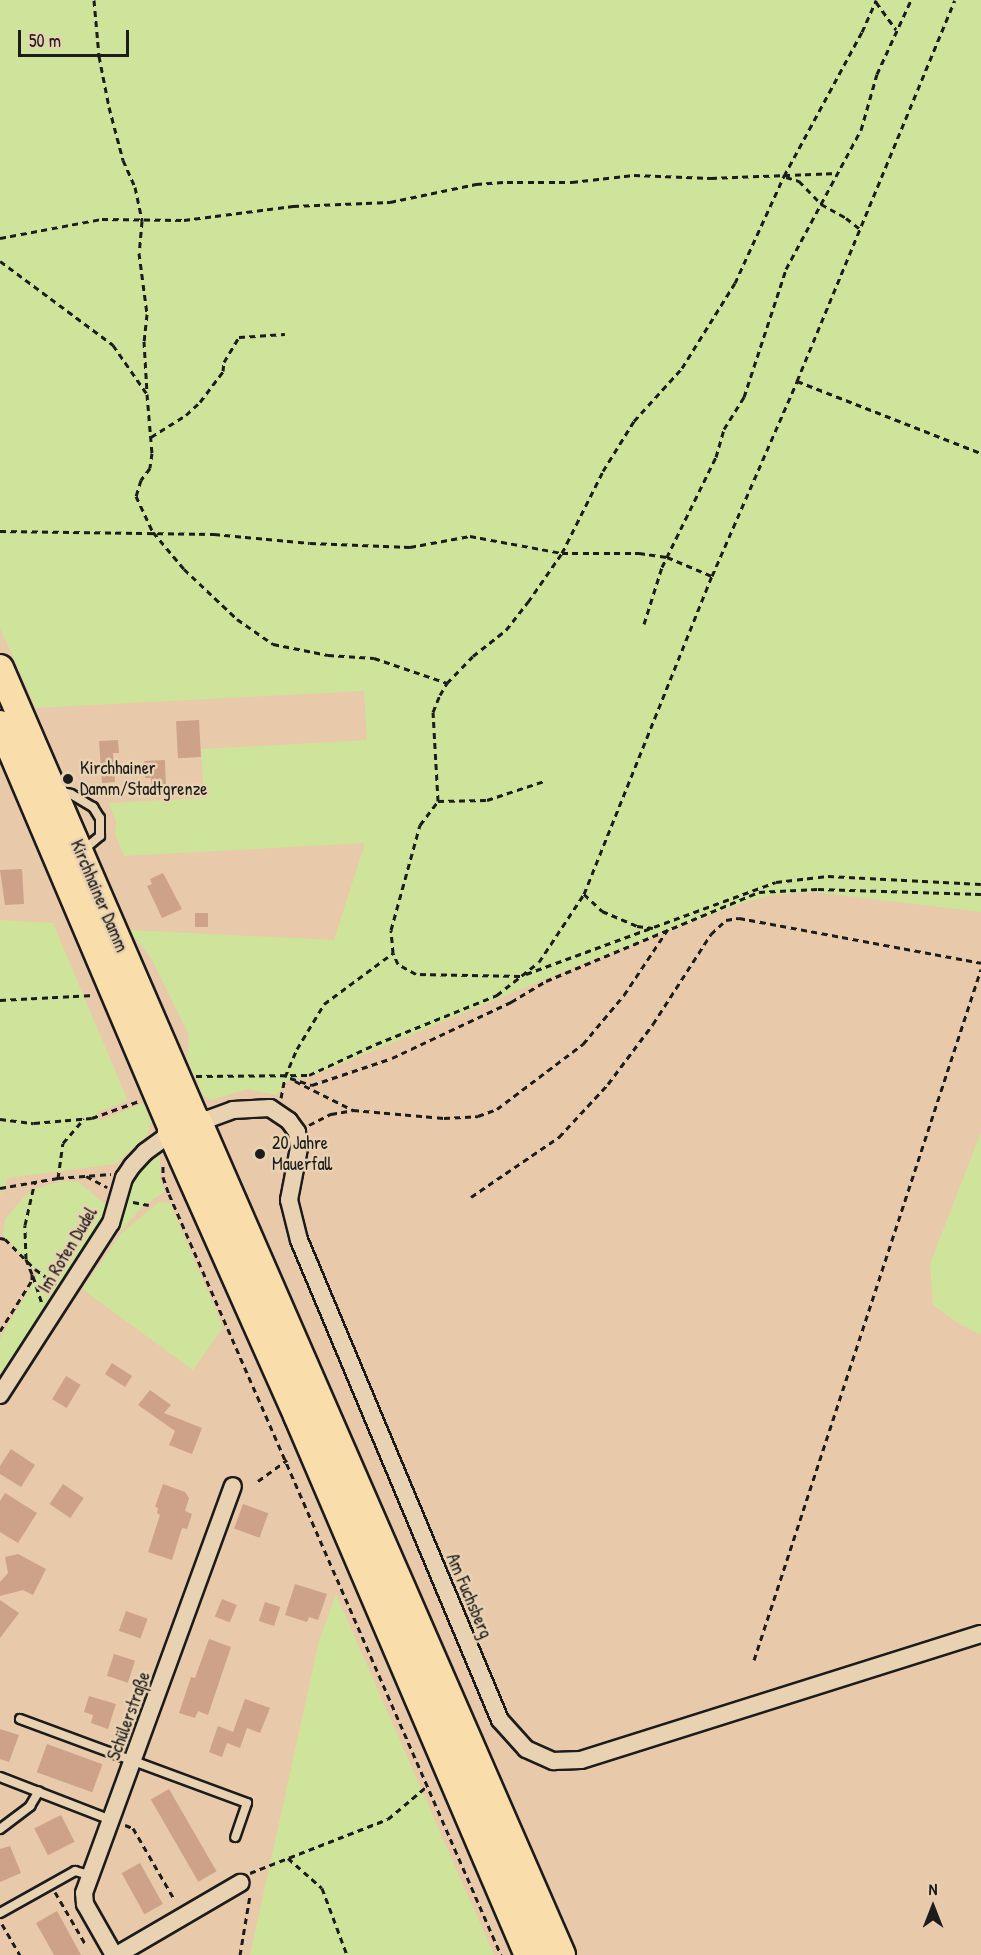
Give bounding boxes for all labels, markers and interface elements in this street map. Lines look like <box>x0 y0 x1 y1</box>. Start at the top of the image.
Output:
scale bar <box>21 18 132 56</box>
text: 50 m <box>29 28 61 53</box>
place label: Kirchhainer Damm/Stadtgrenze <box>80 758 208 800</box>
marker: Kirchhainer Damm/Stadtgrenze <box>61 772 75 786</box>
street label: Kirchhainer Damm <box>66 837 132 955</box>
place label: 20 Jahre Mauerfall <box>272 1133 332 1176</box>
marker: 20 Jahre Mauerfall <box>253 1147 267 1161</box>
street label: Im Roten Dudel <box>34 1203 102 1297</box>
street label: Am Fuchsberg <box>441 1550 497 1642</box>
street label: Schülerstraße <box>103 1669 155 1763</box>
north arrow <box>903 1877 963 1937</box>
text: N <box>929 1878 937 1900</box>

